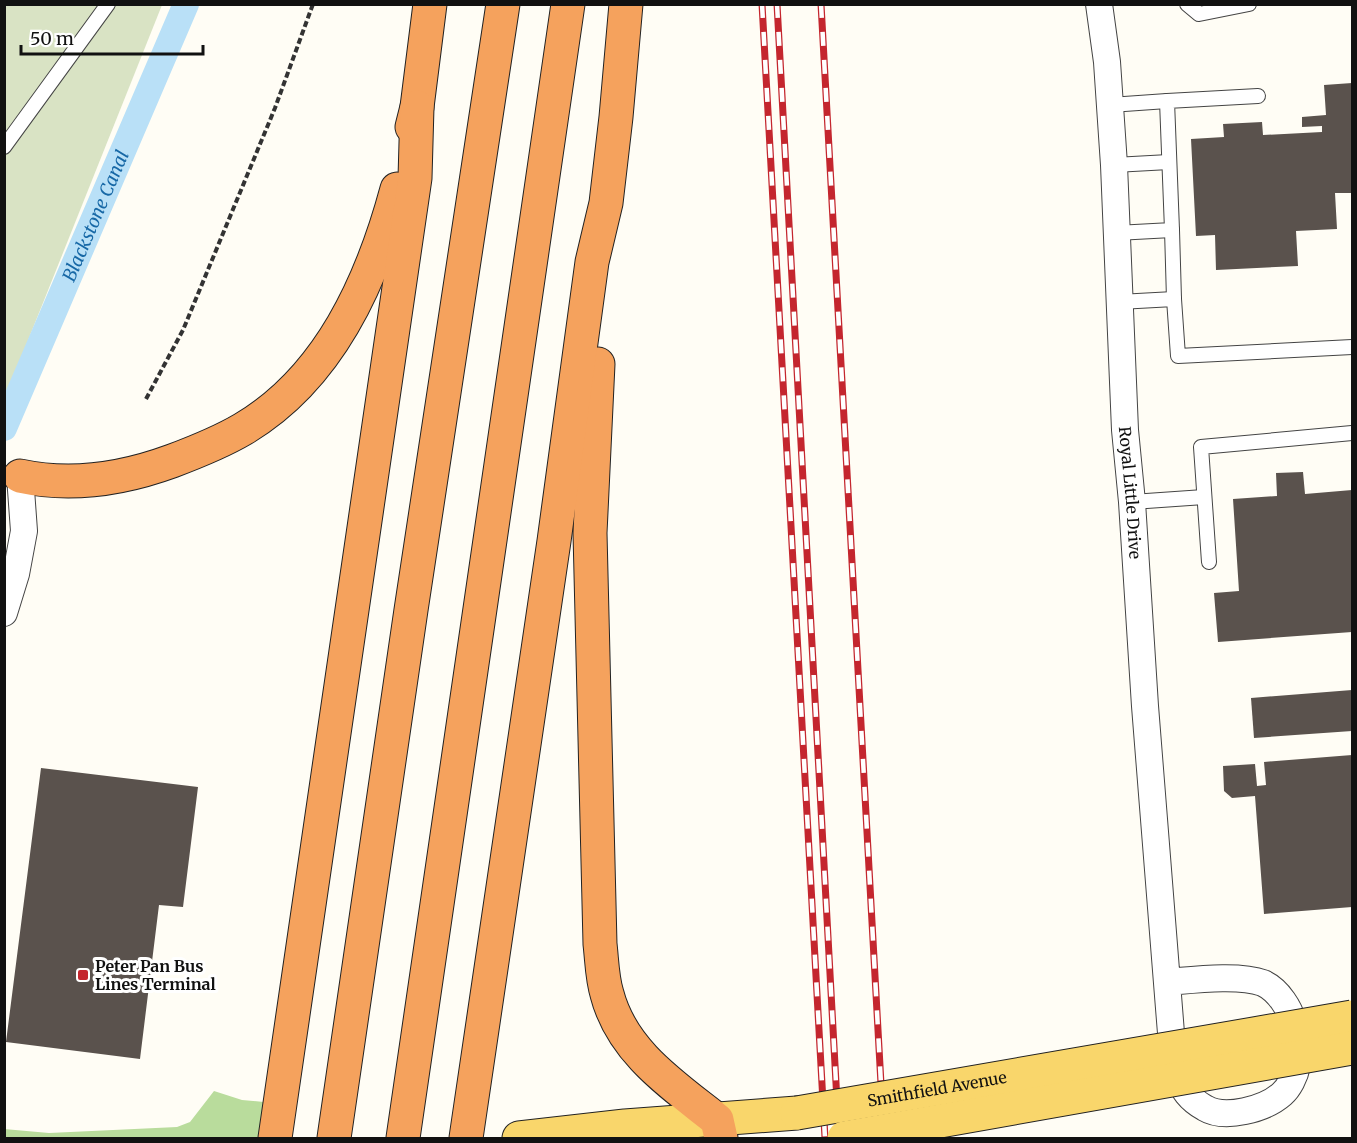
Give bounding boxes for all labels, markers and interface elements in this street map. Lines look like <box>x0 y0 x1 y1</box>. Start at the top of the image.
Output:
scale bar <box>21 18 202 56</box>
text: 50 m <box>30 27 74 50</box>
water label: Blackstone Canal <box>57 147 133 285</box>
street label: Royal Little Drive <box>1115 426 1146 560</box>
place label: Peter Pan Bus Lines Terminal <box>95 956 216 994</box>
marker: Peter Pan Bus Lines Terminal <box>76 968 90 982</box>
street label: Smithfield Avenue <box>866 1067 1008 1111</box>

